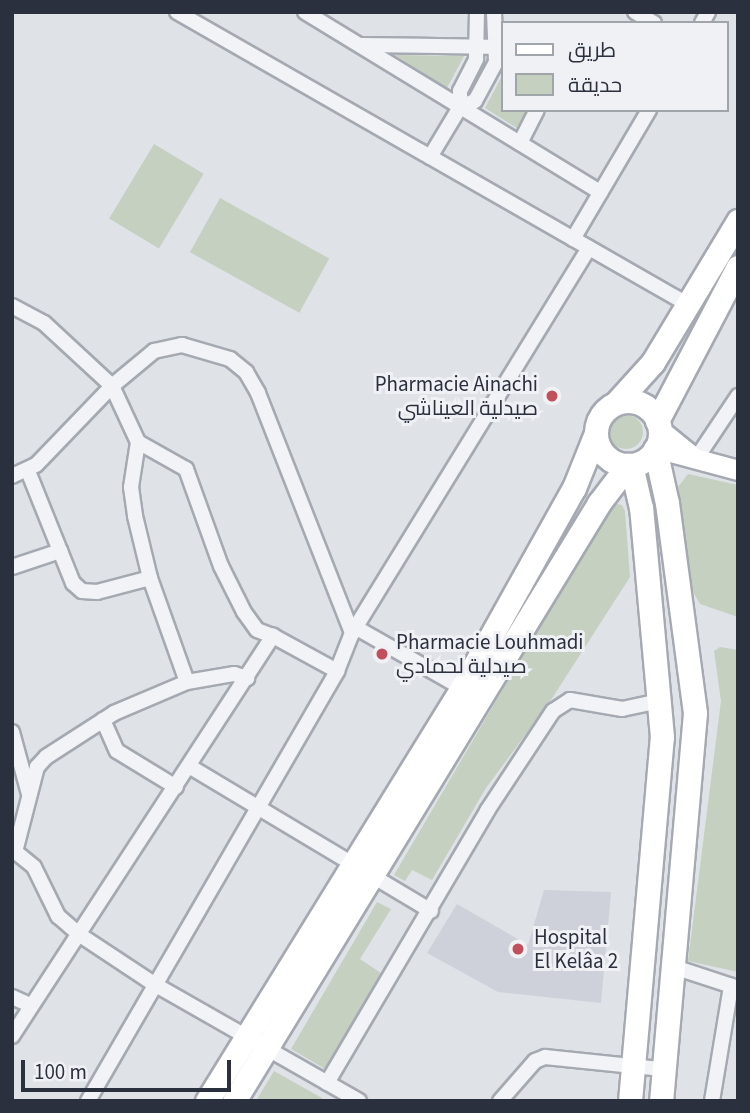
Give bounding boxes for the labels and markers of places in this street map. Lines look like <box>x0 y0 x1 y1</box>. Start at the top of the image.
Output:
place label: Pharmacie Ainachi صيدلية العيناشي <box>375 371 538 421</box>
marker: Pharmacie Ainachi صيدلية العيناشي <box>544 388 560 404</box>
place label: Pharmacie Louhmadi صيدلية لحمادي <box>396 629 584 679</box>
marker: Pharmacie Louhmadi صيدلية لحمادي <box>374 646 390 662</box>
place label: Hospital El Kelâa 2 <box>534 924 618 974</box>
marker: Hospital El Kelâa 2 <box>508 939 528 959</box>

